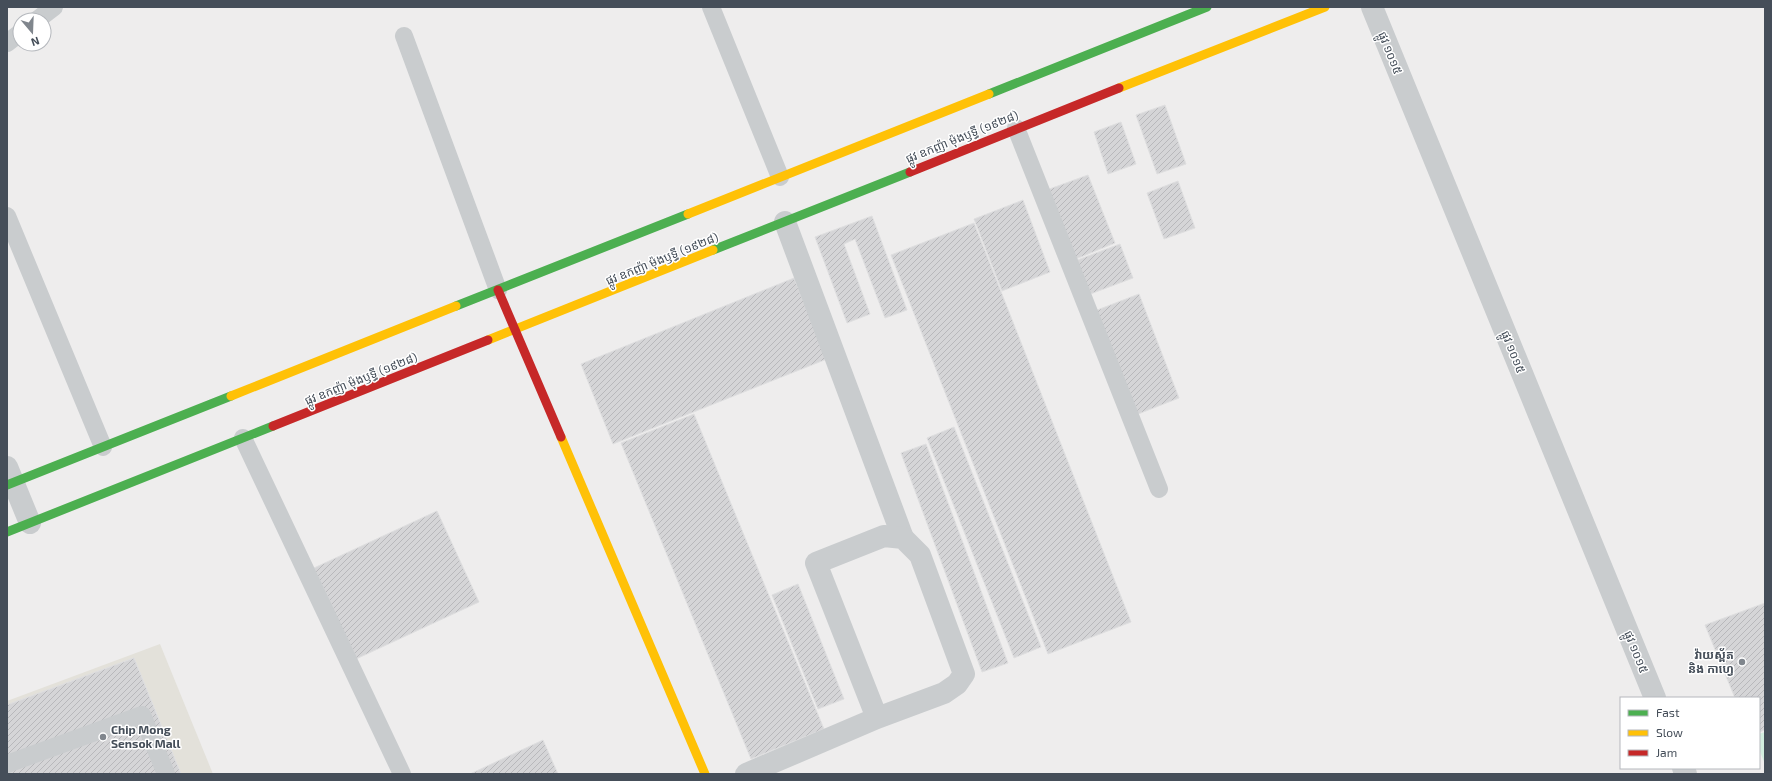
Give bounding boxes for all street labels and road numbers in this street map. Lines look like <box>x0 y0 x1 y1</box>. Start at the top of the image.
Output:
street label: ផ្លូវ ១០១៥ <box>1372 29 1406 78</box>
street label: ផ្លូវ ឧកញ៉ា ម៉ុងឫទ្ធី (១៩២៨) <box>903 107 1022 169</box>
street label: ផ្លូវ ឧកញ៉ា ម៉ុងឫទ្ធី (១៩២៨) <box>603 229 722 291</box>
street label: ផ្លូវ ១០១៥ <box>1495 328 1529 377</box>
street label: ផ្លូវ ឧកញ៉ា ម៉ុងឫទ្ធី (១៩២៨) <box>302 349 421 411</box>
street label: ផ្លូវ ១០១៥ <box>1618 628 1652 677</box>

